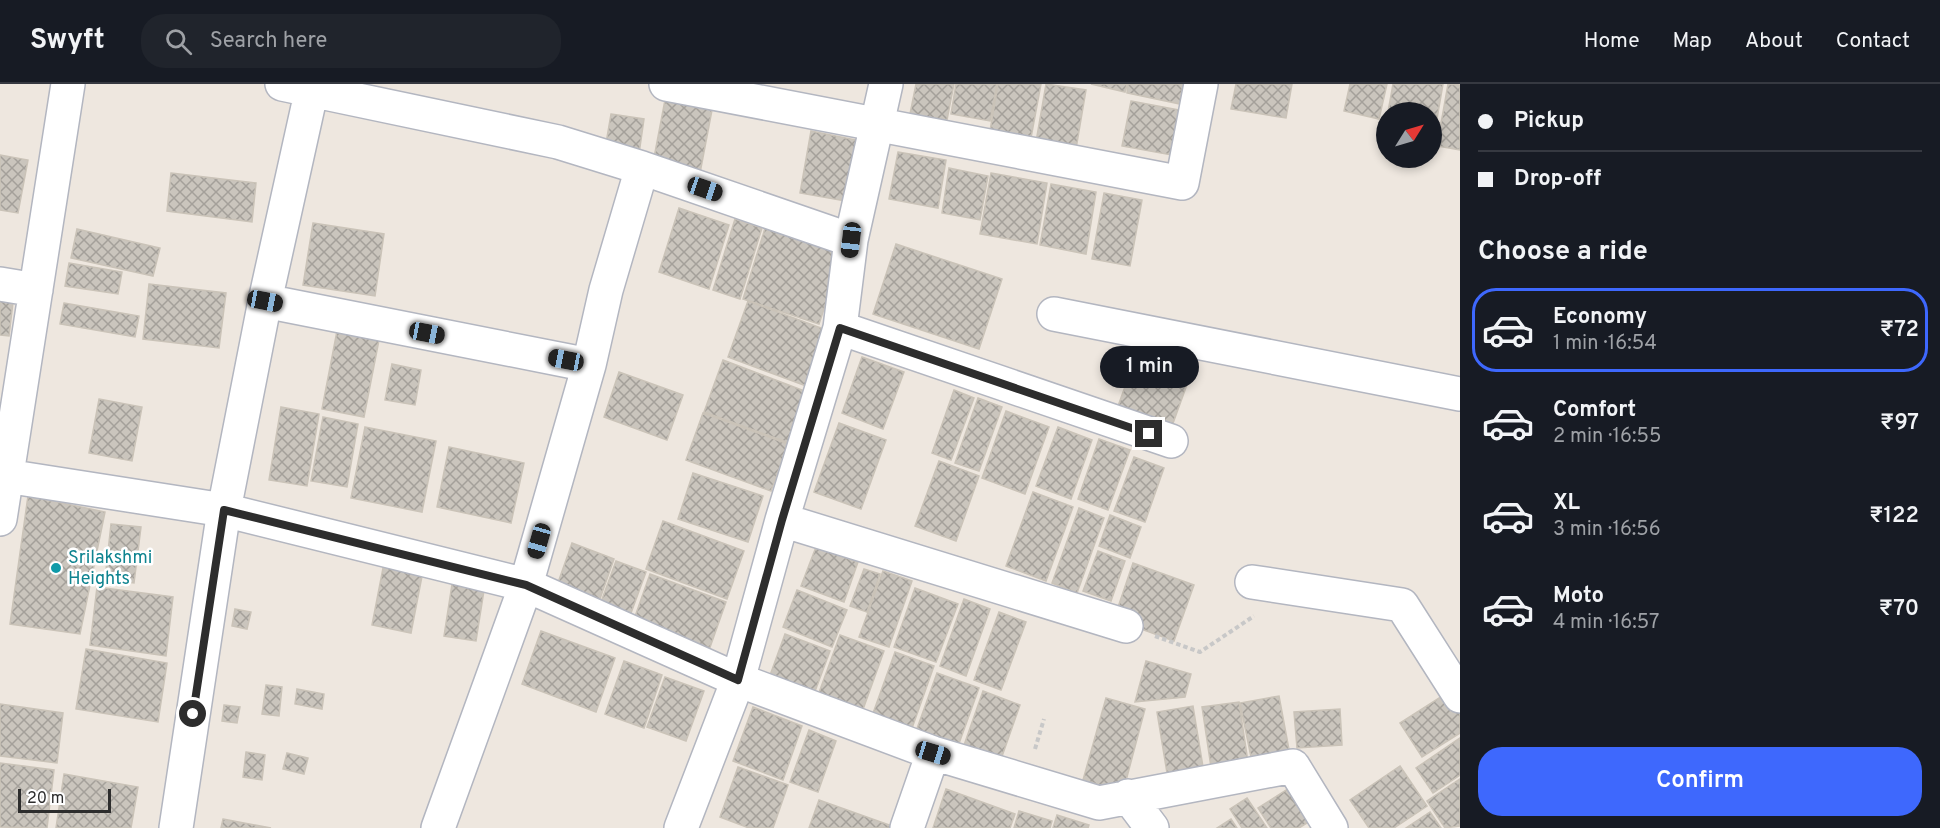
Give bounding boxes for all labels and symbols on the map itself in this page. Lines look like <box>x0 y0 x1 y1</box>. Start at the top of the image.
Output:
north arrow <box>1376 102 1442 168</box>
car <box>685 175 725 203</box>
car <box>840 221 862 259</box>
car <box>246 289 284 313</box>
car <box>408 321 446 345</box>
callout: 1 min <box>1100 347 1198 389</box>
car <box>547 348 585 372</box>
route end <box>1135 420 1162 447</box>
car <box>525 521 553 561</box>
place label: Srilakshmi Heights <box>68 547 152 591</box>
marker: Srilakshmi Heights <box>49 561 63 575</box>
route start <box>179 700 206 727</box>
car <box>913 739 953 767</box>
scale bar <box>18 786 111 814</box>

